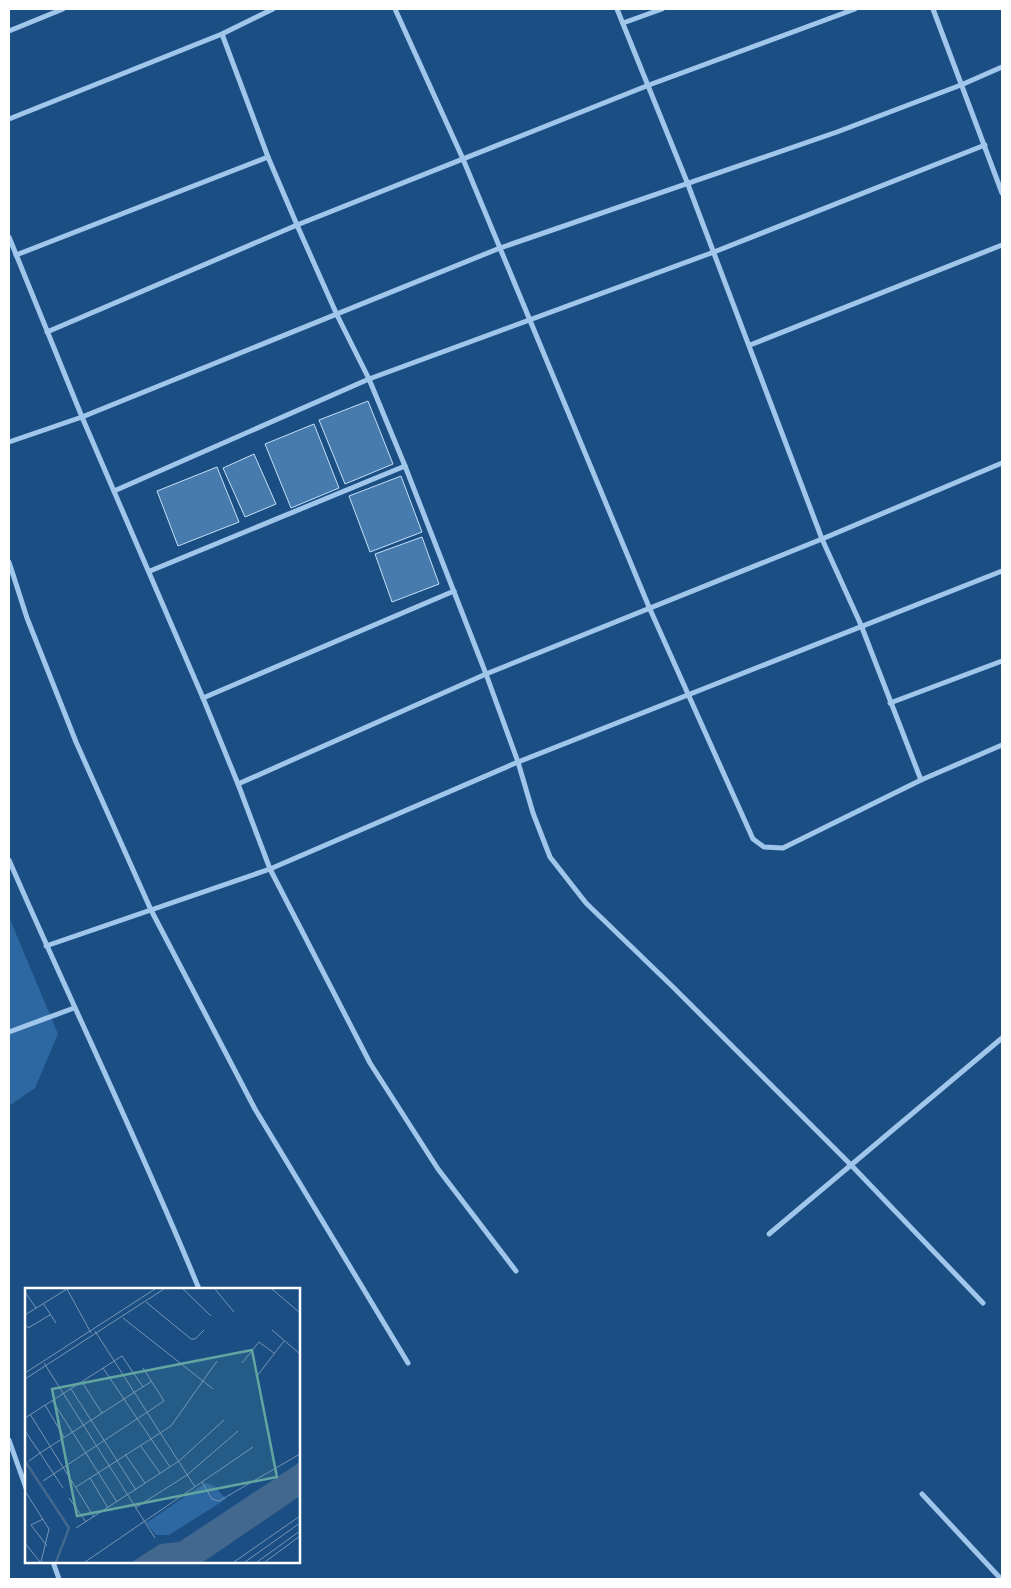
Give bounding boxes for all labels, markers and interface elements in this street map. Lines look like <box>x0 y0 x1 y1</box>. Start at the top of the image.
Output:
inset map <box>25 1288 300 1563</box>

